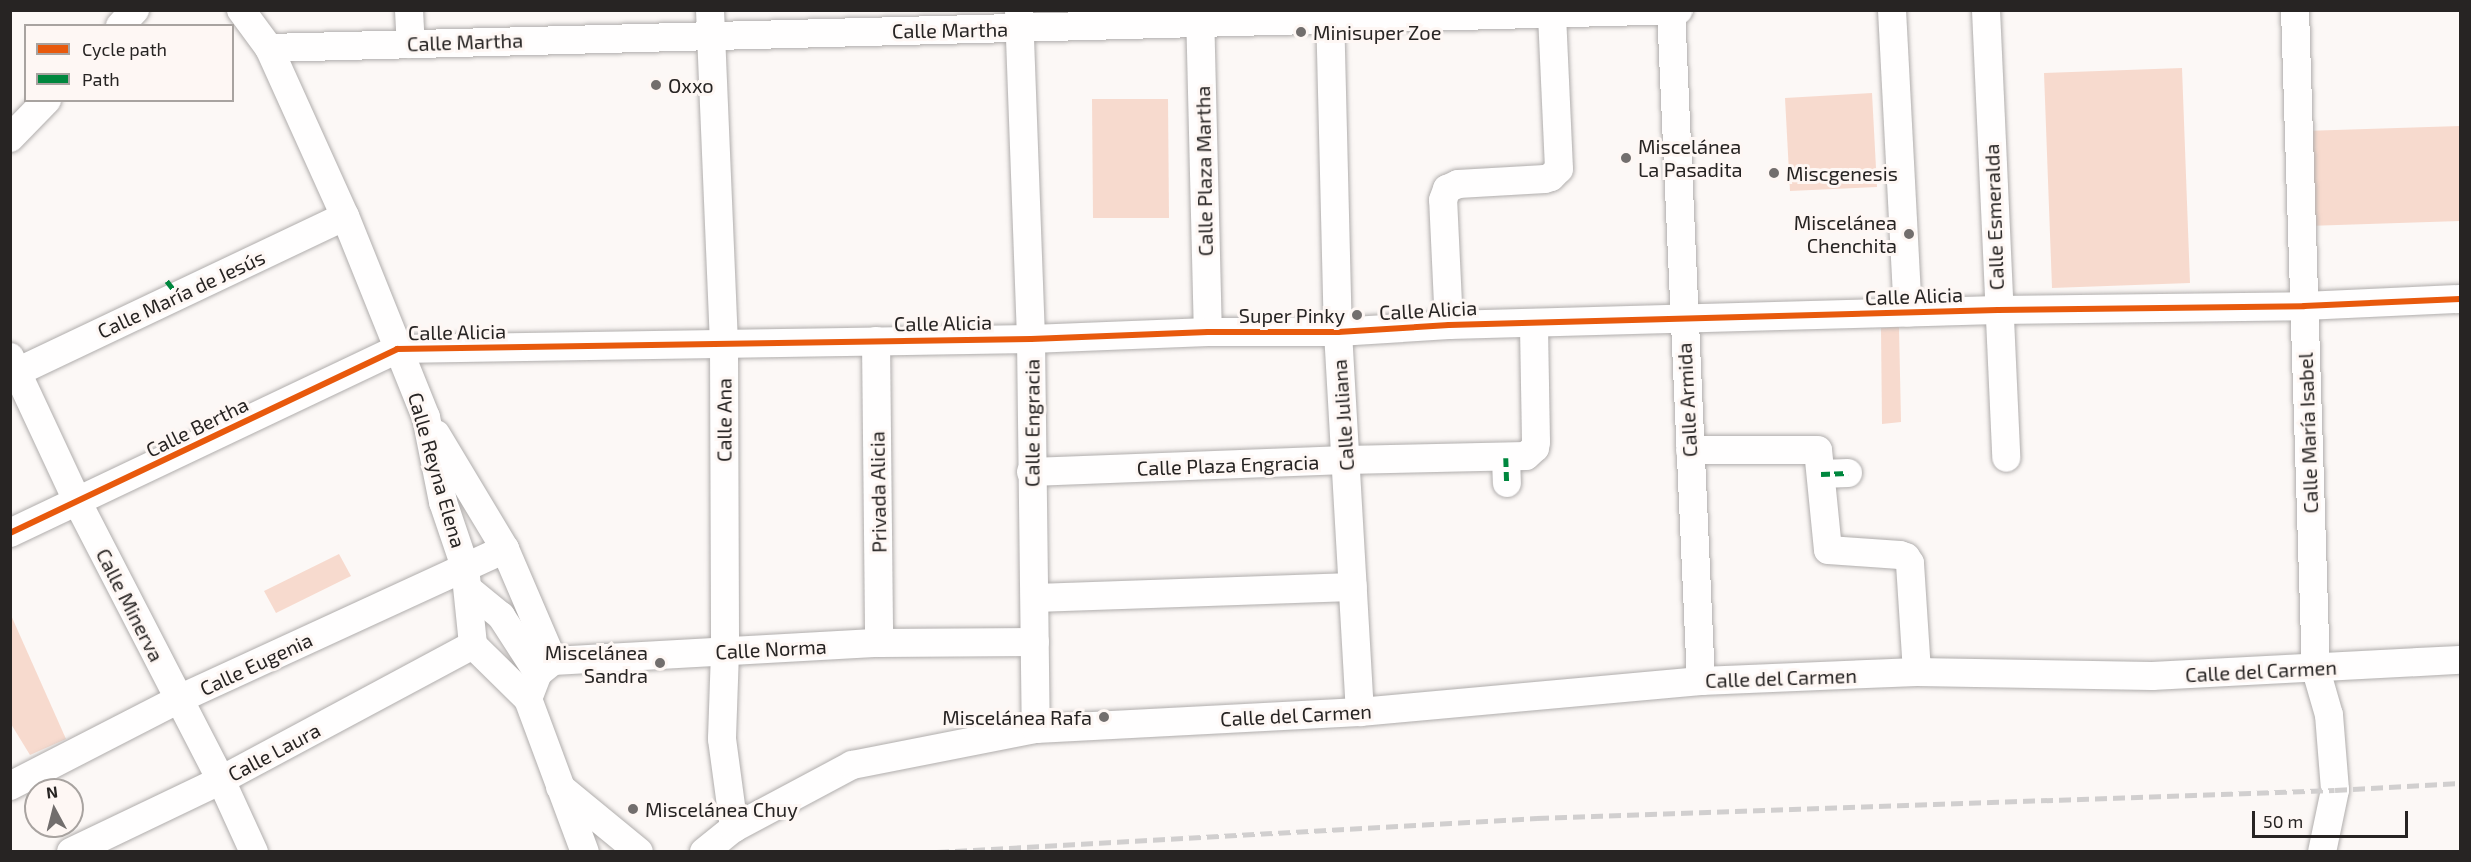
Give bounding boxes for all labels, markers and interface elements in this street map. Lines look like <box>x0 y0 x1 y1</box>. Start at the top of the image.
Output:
street label: Calle Martha <box>892 17 1008 43</box>
place label: Minisuper Zoe <box>1313 20 1442 44</box>
legend <box>24 24 234 102</box>
marker: Minisuper Zoe <box>1294 25 1308 39</box>
street label: Calle Martha <box>407 28 523 56</box>
text: Cycle path <box>82 38 167 60</box>
text: Path <box>82 68 120 90</box>
place label: Oxxo <box>668 73 714 97</box>
marker: Oxxo <box>649 78 663 92</box>
street label: Calle Plaza Martha <box>1191 86 1217 256</box>
place label: Miscelánea La Pasadita <box>1638 134 1743 181</box>
street label: Calle Esmeralda <box>1979 143 2009 291</box>
marker: Miscelánea La Pasadita <box>1619 151 1633 165</box>
place label: Miscgenesis <box>1786 161 1898 185</box>
marker: Miscgenesis <box>1767 166 1781 180</box>
place label: Miscelánea Chenchita <box>1794 210 1897 257</box>
marker: Miscelánea Chenchita <box>1902 227 1916 241</box>
street label: Calle María de Jesús <box>93 245 269 343</box>
street label: Calle Alicia <box>1864 282 1964 310</box>
street label: Calle Alicia <box>1378 295 1478 325</box>
place label: Super Pinky <box>1238 303 1345 327</box>
marker: Super Pinky <box>1350 308 1364 322</box>
street label: Calle Alicia <box>894 310 992 336</box>
street label: Calle Alicia <box>408 319 506 345</box>
street label: Calle Armida <box>1672 342 1702 458</box>
street label: Calle María Isabel <box>2293 352 2323 514</box>
street label: Calle Juliana <box>1327 358 1359 472</box>
street label: Calle Engracia <box>1020 359 1044 487</box>
street label: Calle Ana <box>712 378 736 462</box>
street label: Calle Reyna Elena <box>403 390 471 550</box>
street label: Calle Bertha <box>142 392 252 462</box>
street label: Privada Alicia <box>865 431 891 553</box>
street label: Calle Plaza Engracia <box>1136 450 1320 480</box>
street label: Calle Minerva <box>91 544 169 666</box>
street label: Calle Eugenia <box>196 627 316 701</box>
street label: Calle Norma <box>715 634 827 664</box>
place label: Miscelánea Sandra <box>545 640 648 687</box>
street label: Calle del Carmen <box>2184 655 2338 687</box>
marker: Miscelánea Sandra <box>653 656 667 670</box>
street label: Calle del Carmen <box>1704 663 1858 693</box>
street label: Calle del Carmen <box>1219 699 1373 731</box>
place label: Miscelánea Rafa <box>942 705 1092 729</box>
marker: Miscelánea Rafa <box>1097 710 1111 724</box>
street label: Calle Laura <box>224 718 324 786</box>
north arrow <box>24 778 84 838</box>
text: N <box>45 781 59 802</box>
place label: Miscelánea Chuy <box>645 797 798 821</box>
scale bar <box>2255 799 2411 837</box>
marker: Miscelánea Chuy <box>626 802 640 816</box>
text: 50 m <box>2263 810 2303 832</box>

